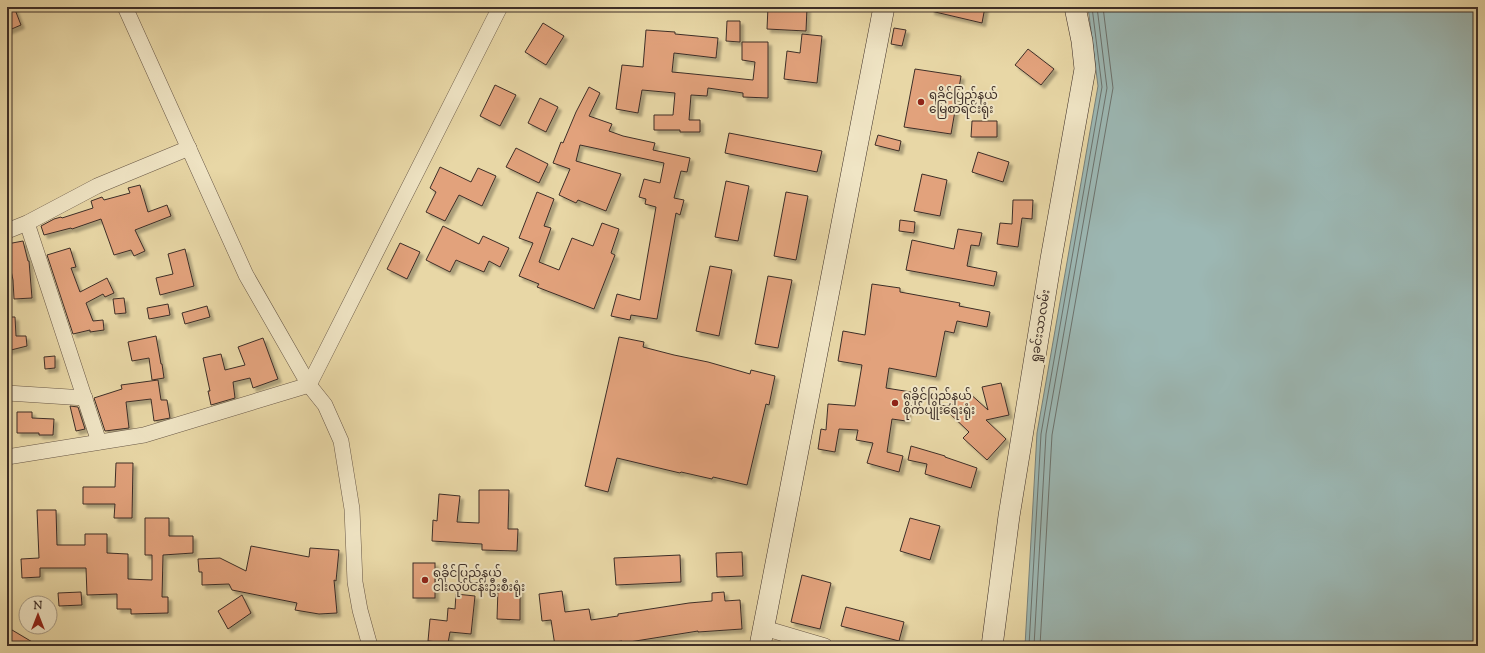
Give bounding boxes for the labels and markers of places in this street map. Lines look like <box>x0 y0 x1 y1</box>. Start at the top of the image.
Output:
place label: ရခိုင်ပြည်နယ် မြေစာရင်းရုံး <box>929 86 998 119</box>
marker: ရခိုင်ပြည်နယ် မြေစာရင်းရုံး <box>916 97 926 107</box>
place label: ရခိုင်ပြည်နယ် စိုက်ပျိုးရေးရုံး <box>903 387 975 420</box>
marker: ရခိုင်ပြည်နယ် စိုက်ပျိုးရေးရုံး <box>890 398 900 408</box>
place label: ရခိုင်ပြည်နယ် ငါးလုပ်ငန်းဦးစီးရုံး <box>433 564 525 597</box>
marker: ရခိုင်ပြည်နယ် ငါးလုပ်ငန်းဦးစီးရုံး <box>420 575 430 585</box>

